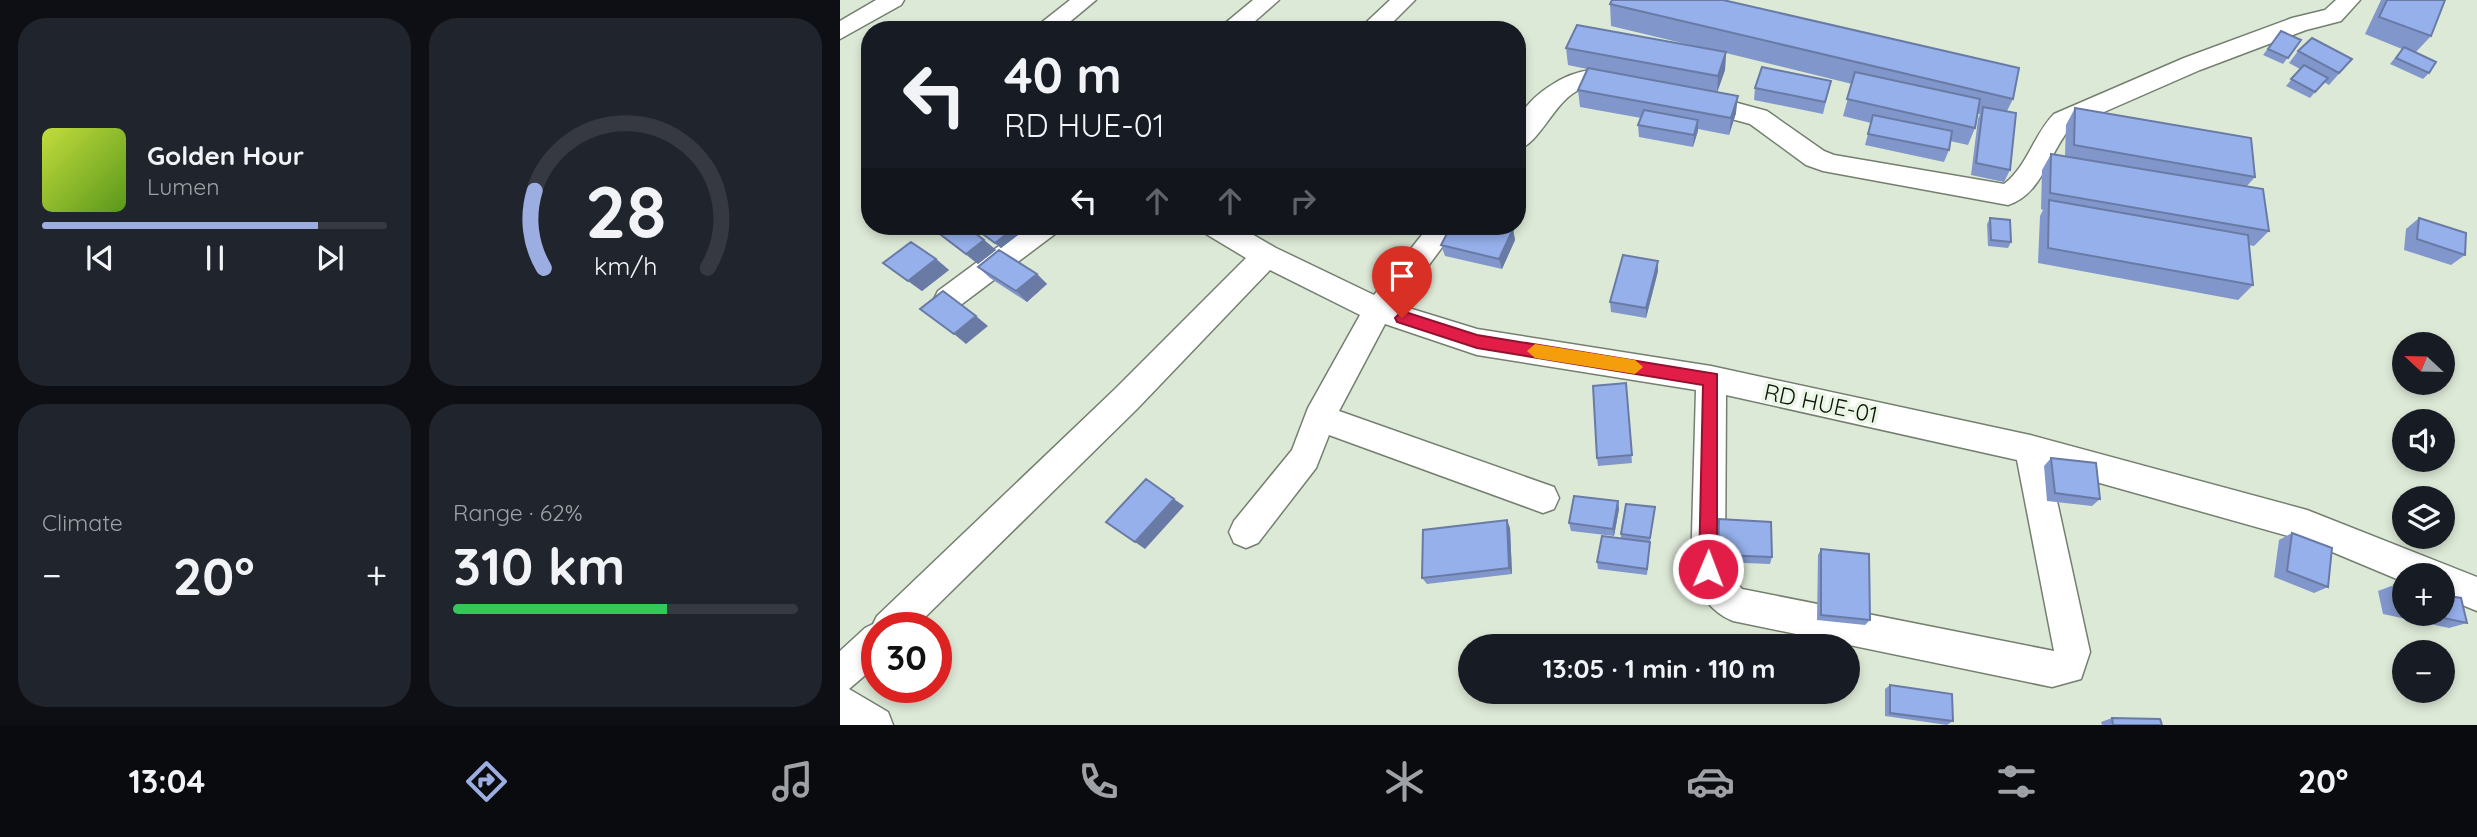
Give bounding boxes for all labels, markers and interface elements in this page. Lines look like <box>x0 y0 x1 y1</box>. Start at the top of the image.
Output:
text: 40 m <box>1004 44 1122 105</box>
icon: left <box>889 49 980 140</box>
text: RD HUE-01 <box>1004 105 1165 145</box>
text: Golden Hour <box>147 139 304 172</box>
text: 28 <box>585 166 666 257</box>
text: Lumen <box>147 172 220 201</box>
icon: left <box>1065 182 1103 220</box>
icon: ahead <box>1138 182 1176 220</box>
icon: ahead <box>1211 182 1249 220</box>
icon: right <box>1284 182 1322 220</box>
icon: previous <box>81 239 119 277</box>
icon: pause <box>196 239 234 277</box>
icon: next <box>311 239 349 277</box>
pin <box>1372 246 1432 318</box>
text: km/h <box>594 250 657 281</box>
icon: arrive <box>1383 257 1421 295</box>
north arrow <box>2392 332 2455 396</box>
map controls <box>2392 332 2455 703</box>
street label: RD HUE-01 <box>1762 377 1880 429</box>
button: sound <box>2392 409 2455 472</box>
button: layers <box>2392 486 2455 549</box>
text: Range · 62% <box>453 498 583 527</box>
text: Climate <box>42 508 123 537</box>
position arrow <box>1671 532 1745 606</box>
text: 310 km <box>453 533 625 598</box>
text: 20° <box>173 543 255 608</box>
text: − <box>42 551 62 599</box>
text: + <box>366 551 387 599</box>
button: + <box>2392 563 2455 626</box>
speed limit sign: 30 <box>861 612 952 703</box>
button: − <box>2392 640 2455 703</box>
text: 13:05 · 1 min · 110 m <box>1542 652 1776 685</box>
icon: directions <box>462 757 511 806</box>
icon: music <box>768 757 817 806</box>
icon: phone <box>1074 757 1123 806</box>
icon: climate <box>1380 757 1429 806</box>
icon: car <box>1686 757 1735 806</box>
icon: filters <box>1992 757 2041 806</box>
text: 13:04 <box>128 761 205 801</box>
text: 20° <box>2298 761 2348 801</box>

